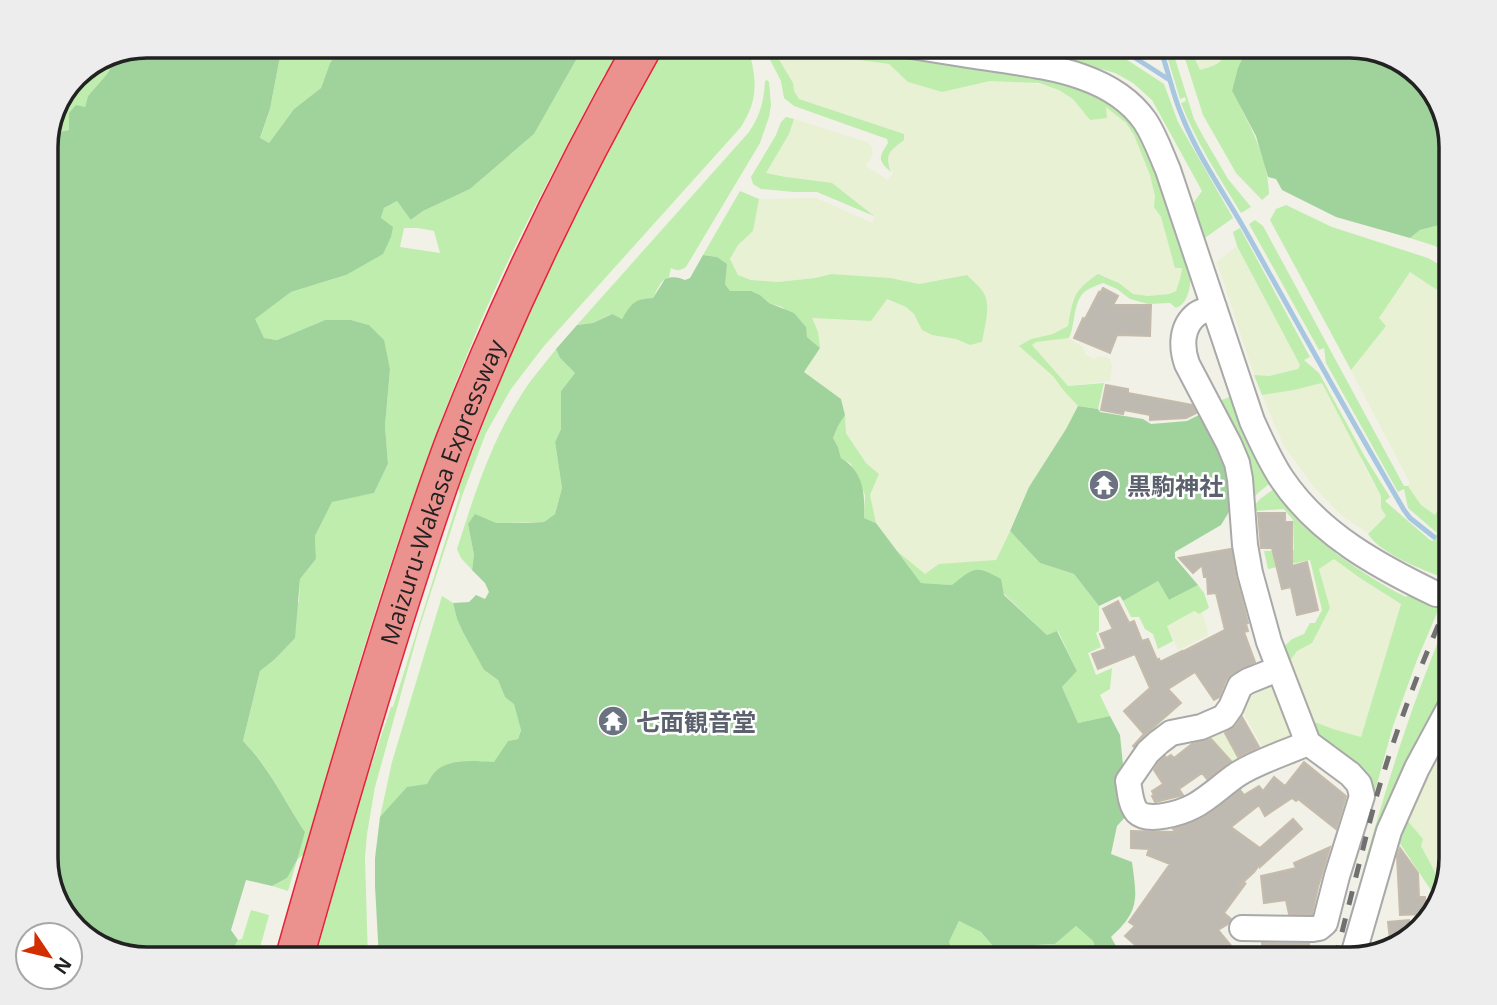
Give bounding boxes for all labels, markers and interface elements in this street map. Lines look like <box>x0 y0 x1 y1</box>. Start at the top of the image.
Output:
street label: Maizuru-Wakasa Expressway <box>371 333 512 649</box>
temple icon: 黒駒神社 <box>1087 468 1121 502</box>
place label: 黒駒神社 <box>1127 469 1223 502</box>
temple icon: 七面観音堂 <box>596 704 630 738</box>
place label: 七面観音堂 <box>636 705 756 738</box>
north arrow <box>14 921 84 991</box>
text: N <box>48 952 78 980</box>

